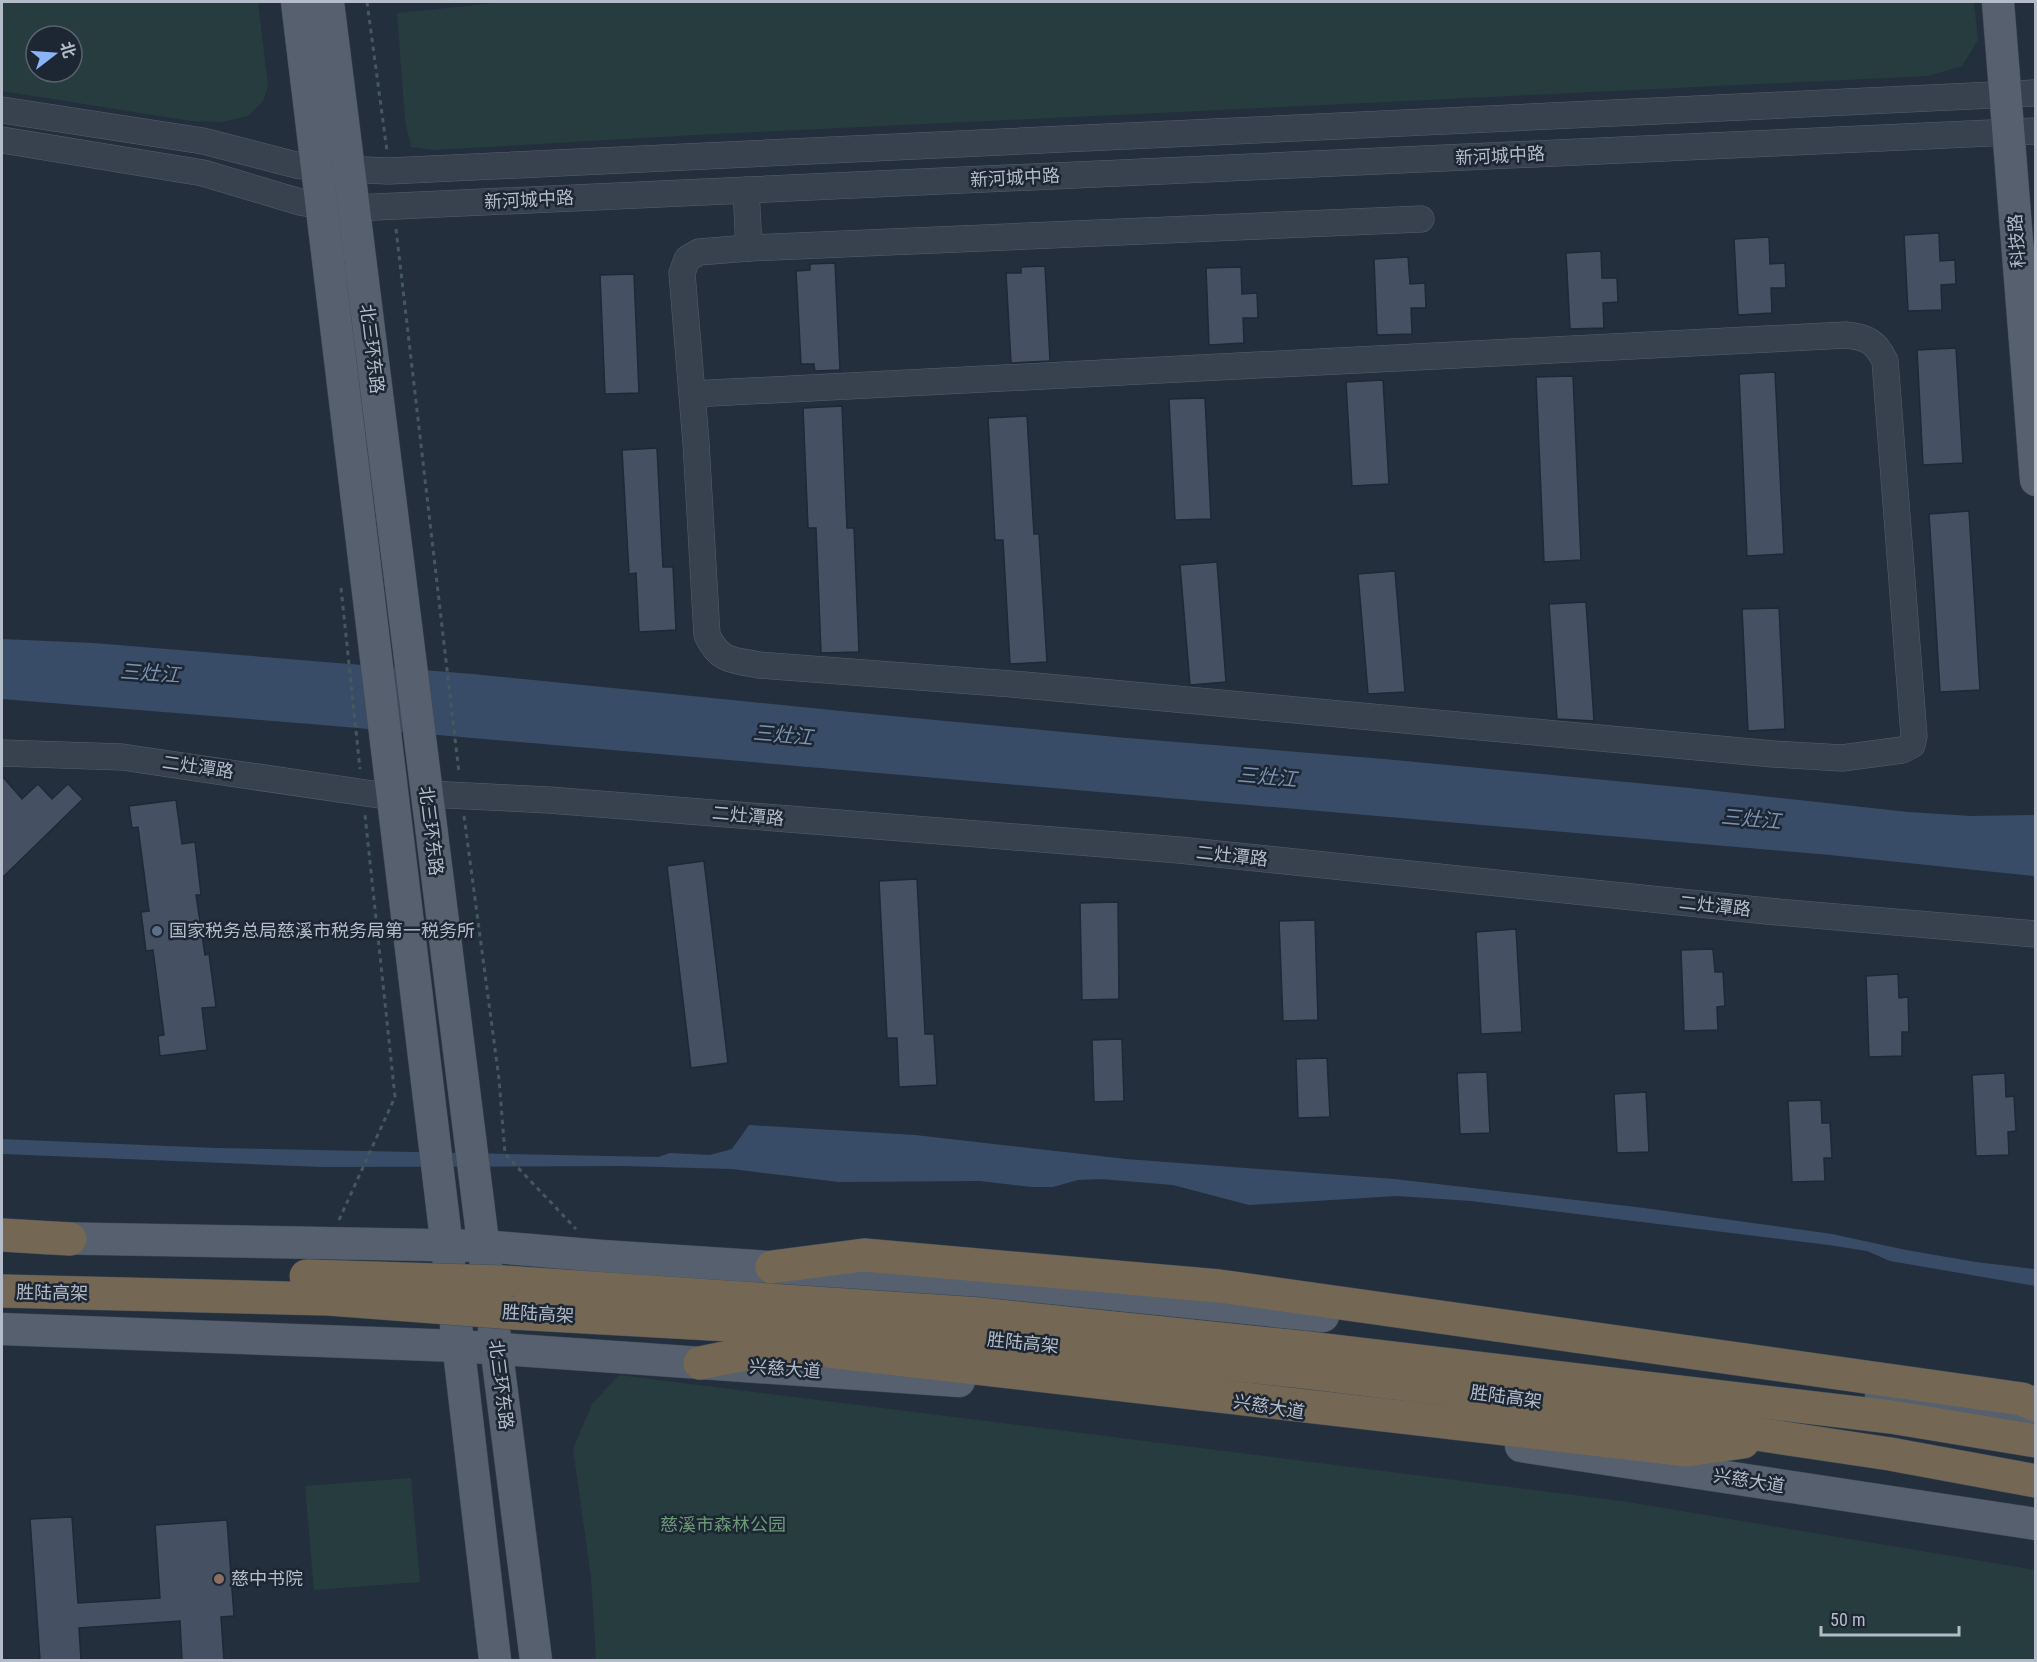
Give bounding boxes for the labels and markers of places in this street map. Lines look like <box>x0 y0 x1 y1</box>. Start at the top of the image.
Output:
place label: 国家税务总局慈溪市税务局第一税务所 <box>169 920 475 941</box>
marker: 国家税务总局慈溪市税务局第一税务所 <box>150 924 164 938</box>
place label: 慈中书院 <box>231 1568 303 1589</box>
marker: 慈中书院 <box>212 1572 226 1586</box>

